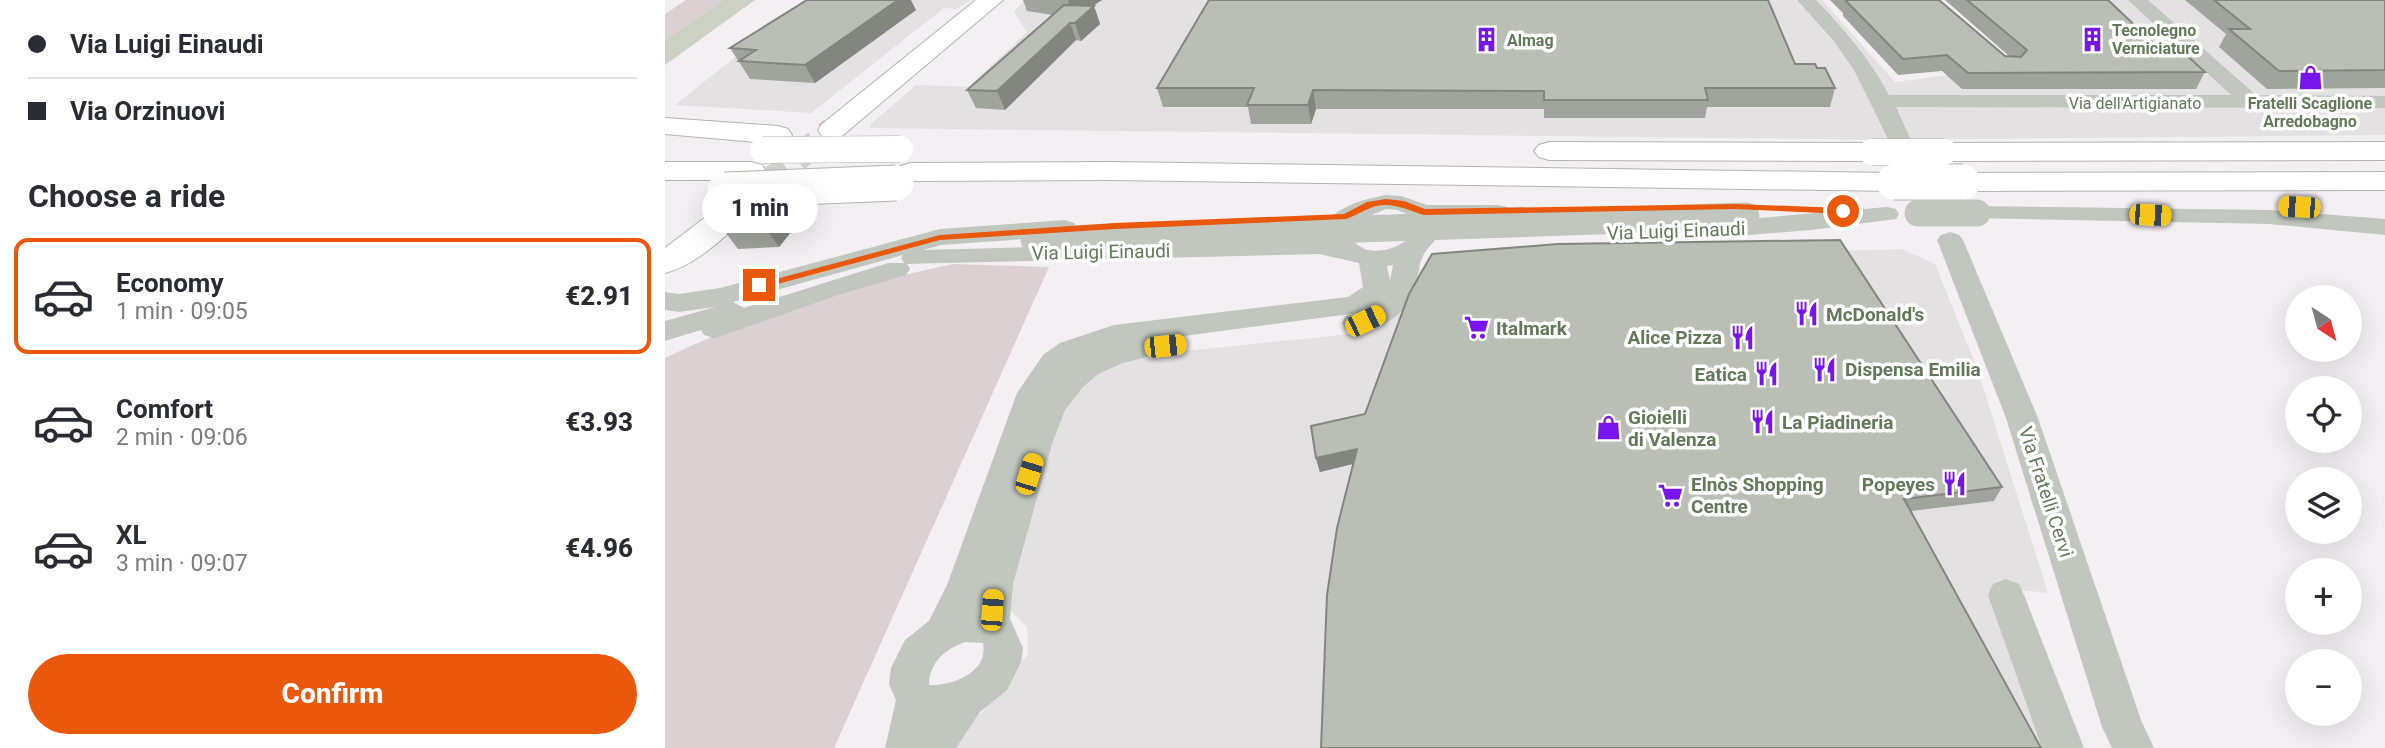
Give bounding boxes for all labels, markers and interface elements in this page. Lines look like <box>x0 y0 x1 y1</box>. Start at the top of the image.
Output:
place label: Tecnolegno Verniciature <box>2112 21 2200 58</box>
building icon: Tecnolegno Verniciature <box>2078 25 2106 53</box>
building icon: Almag <box>1473 26 1501 54</box>
text: Via Luigi Einaudi <box>70 29 264 59</box>
place label: Almag <box>1507 31 1554 50</box>
shop icon: Fratelli Scaglione Arredobagno <box>2296 63 2324 91</box>
street label: Via dell'Artigianato <box>2069 94 2201 113</box>
place label: Fratelli Scaglione Arredobagno <box>2248 94 2373 131</box>
text: Via Orzinuovi <box>70 96 225 126</box>
text: Choose a ride <box>28 177 225 215</box>
callout: 1 min <box>701 184 817 232</box>
text: 1 min <box>731 195 789 222</box>
route start <box>1827 195 1859 227</box>
car <box>2278 195 2321 219</box>
car <box>2129 204 2172 226</box>
street label: Via Luigi Einaudi <box>1606 217 1746 245</box>
street label: Via Luigi Einaudi <box>1031 239 1171 265</box>
icon: car <box>32 265 95 328</box>
text: Economy <box>116 268 223 298</box>
route end <box>743 269 775 301</box>
text: €2.91 <box>565 281 633 311</box>
north arrow <box>2285 285 2363 362</box>
map controls <box>2285 285 2362 726</box>
text: 1 min · 09:05 <box>116 298 248 325</box>
restaurant icon: McDonald's <box>1792 300 1820 328</box>
car <box>1342 302 1389 340</box>
place label: McDonald's <box>1826 303 1924 326</box>
supermarket icon: Italmark <box>1462 314 1490 342</box>
place label: Italmark <box>1496 317 1568 340</box>
restaurant icon: Alice Pizza <box>1728 323 1756 351</box>
place label: Alice Pizza <box>1628 326 1722 349</box>
car <box>1144 333 1187 359</box>
restaurant icon: Dispensa Emilia <box>1811 355 1839 383</box>
place label: Dispensa Emilia <box>1845 358 1981 381</box>
restaurant icon: Eatica <box>1753 360 1781 388</box>
place label: Eatica <box>1695 363 1747 386</box>
button: locate <box>2285 376 2362 453</box>
icon: car <box>32 391 95 454</box>
text: Comfort <box>116 394 213 424</box>
place label: Gioielli di Valenza <box>1628 406 1716 451</box>
text: €3.93 <box>565 407 633 437</box>
restaurant icon: La Piadineria <box>1748 408 1776 436</box>
place label: La Piadineria <box>1782 411 1893 434</box>
shop icon: Gioielli di Valenza <box>1594 414 1622 442</box>
text: 2 min · 09:06 <box>116 424 248 451</box>
street label: Via Fratelli Cervi <box>2014 424 2078 560</box>
car <box>1013 451 1046 497</box>
button: layers <box>2285 467 2362 544</box>
restaurant icon: Popeyes <box>1941 470 1969 498</box>
place label: Elnòs Shopping Centre <box>1691 473 1824 518</box>
place label: Popeyes <box>1862 473 1935 496</box>
supermarket icon: Elnòs Shopping Centre <box>1657 481 1685 509</box>
icon: car <box>32 517 95 580</box>
text: XL <box>116 520 147 550</box>
text: €4.96 <box>565 533 633 563</box>
text: 3 min · 09:07 <box>116 550 248 577</box>
button: + <box>2285 558 2362 635</box>
car <box>981 588 1004 632</box>
button: − <box>2285 649 2362 726</box>
button: Confirm <box>28 654 637 734</box>

